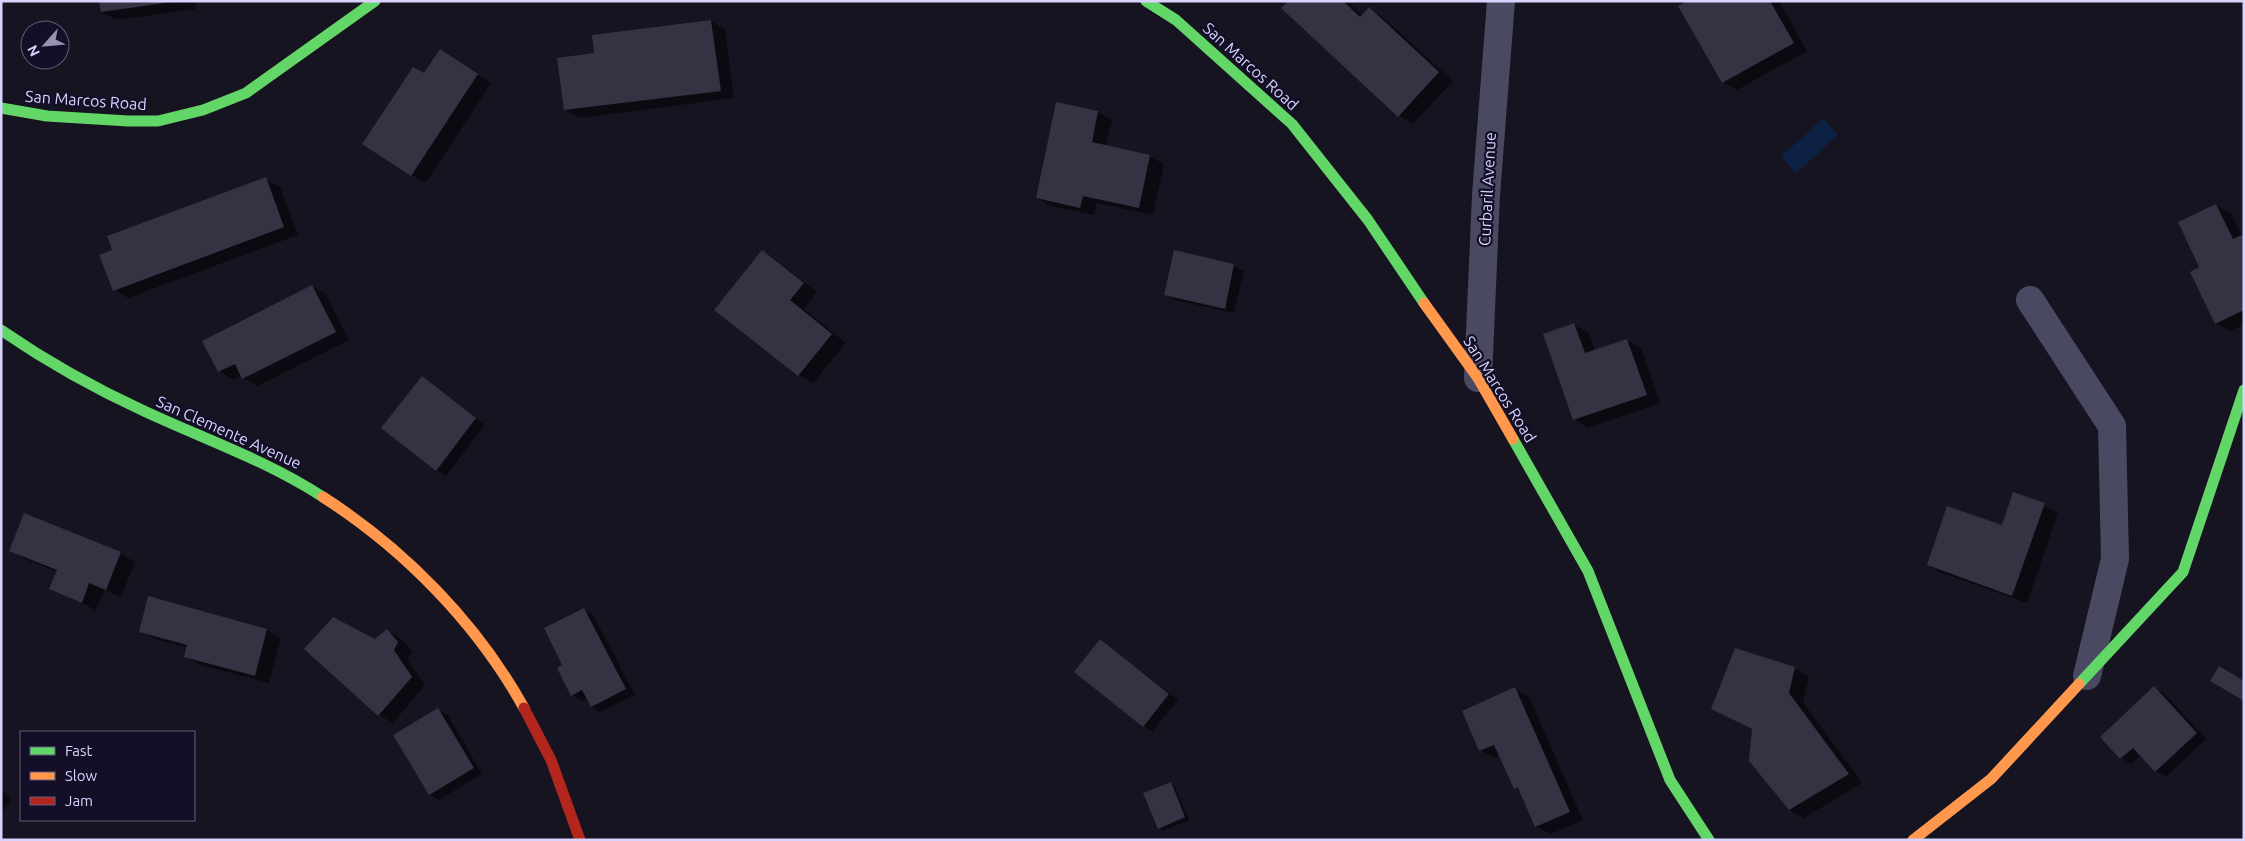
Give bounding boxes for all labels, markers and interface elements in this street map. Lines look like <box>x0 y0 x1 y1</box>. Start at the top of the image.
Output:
street label: San Marcos Road <box>1200 19 1302 113</box>
north arrow <box>20 20 70 70</box>
text: N <box>24 43 43 59</box>
street label: San Marcos Road <box>25 87 147 113</box>
street label: Curbaril Avenue <box>1475 132 1499 246</box>
street label: San Marcos Road <box>1460 333 1540 445</box>
street label: San Clemente Avenue <box>154 392 304 472</box>
legend <box>20 731 195 821</box>
text: Fast <box>65 742 93 759</box>
text: Slow <box>65 767 98 784</box>
text: Jam <box>65 792 93 809</box>

